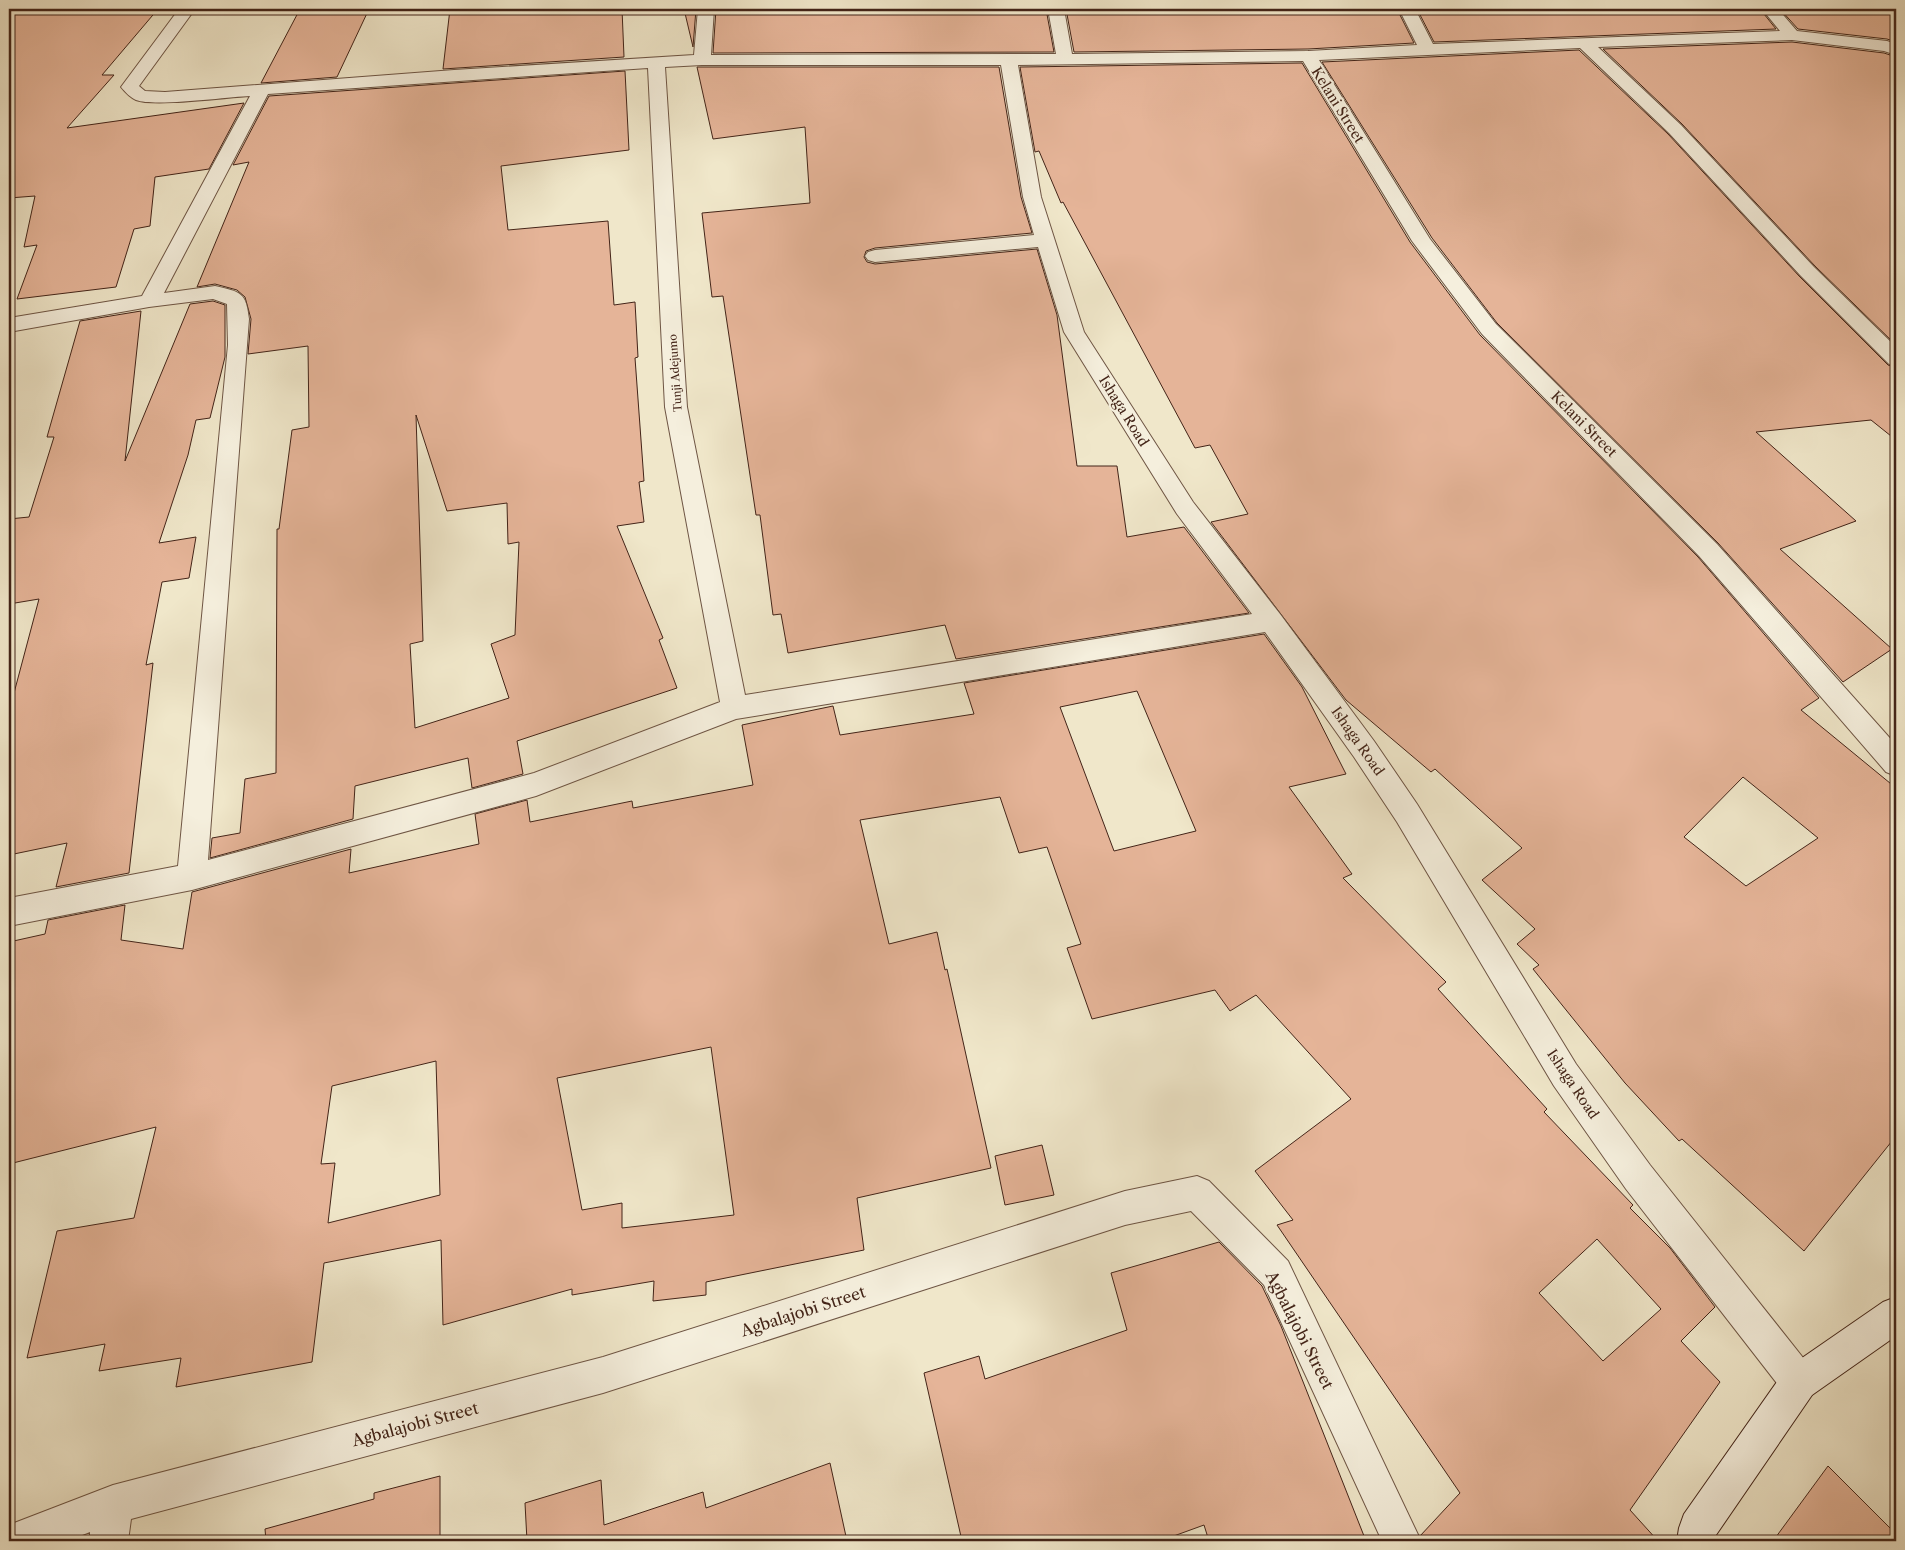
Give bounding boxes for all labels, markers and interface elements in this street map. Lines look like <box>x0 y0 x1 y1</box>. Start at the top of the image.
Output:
street label: Kelani Street <box>1307 64 1369 146</box>
street label: Tunji Adejumo <box>665 333 685 413</box>
street label: Ishaga Road <box>1095 372 1153 450</box>
street label: Kelani Street <box>1547 387 1621 461</box>
street label: Ishaga Road <box>1328 703 1389 779</box>
street label: Ishaga Road <box>1543 1046 1603 1123</box>
street label: Agbalajobi Street <box>1261 1267 1339 1393</box>
street label: Agbalajobi Street <box>737 1281 868 1341</box>
street label: Agbalajobi Street <box>349 1397 481 1451</box>

